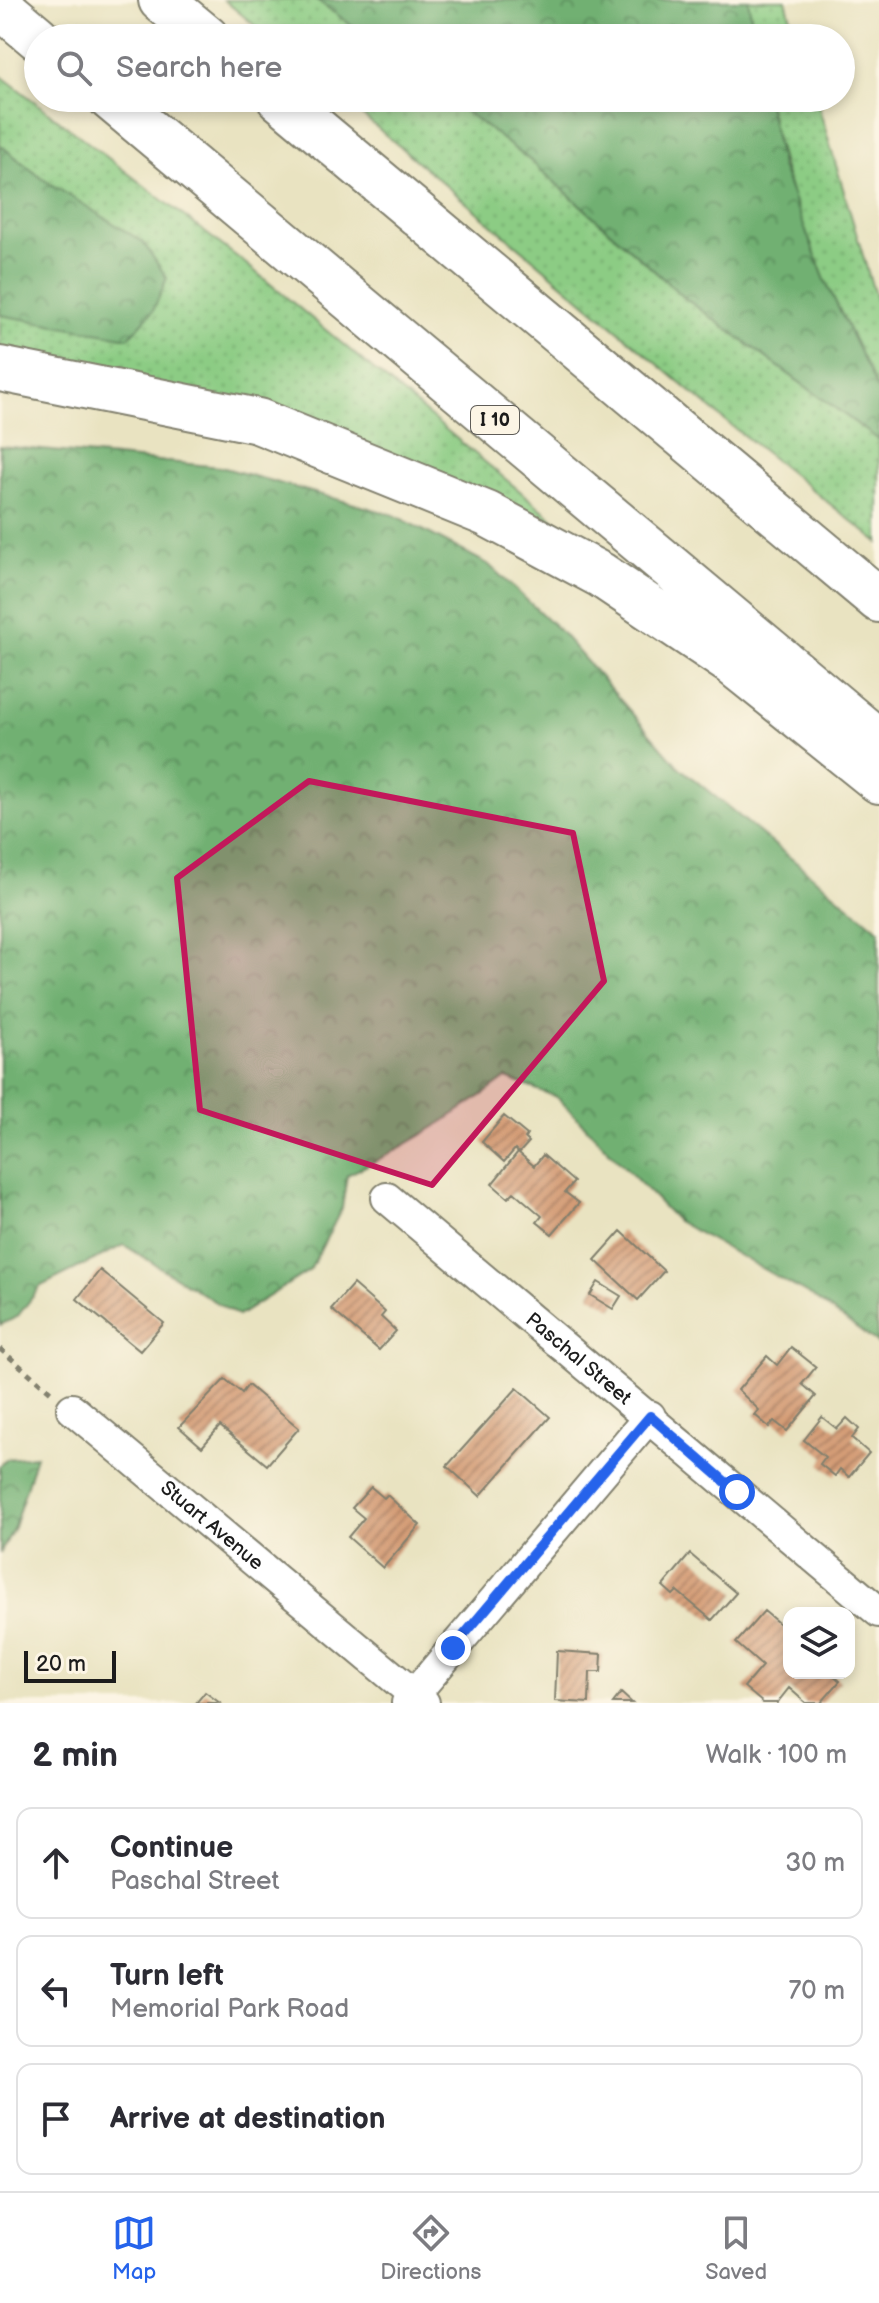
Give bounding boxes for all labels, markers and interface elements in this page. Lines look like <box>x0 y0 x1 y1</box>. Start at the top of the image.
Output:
search box <box>24 24 855 112</box>
icon: search <box>52 46 96 90</box>
text: Search here <box>116 50 282 86</box>
road number: I 10 <box>471 406 519 434</box>
street label: Paschal Street <box>521 1308 636 1410</box>
route start <box>719 1474 755 1510</box>
street label: Stuart Avenue <box>155 1476 268 1576</box>
map controls <box>783 1607 855 1679</box>
button: layers <box>783 1607 855 1679</box>
route end <box>435 1630 471 1666</box>
scale bar <box>24 1647 116 1683</box>
text: 20 m <box>36 1651 86 1678</box>
text: 2 min <box>32 1735 118 1776</box>
text: Walk · 100 m <box>705 1740 847 1771</box>
text: Continue <box>110 1830 233 1866</box>
icon: ahead <box>34 1841 78 1885</box>
text: 30 m <box>785 1848 845 1879</box>
text: Paschal Street <box>110 1866 280 1897</box>
text: Turn left <box>110 1958 224 1994</box>
icon: left <box>34 1969 78 2013</box>
text: 70 m <box>788 1976 845 2007</box>
text: Memorial Park Road <box>110 1994 349 2025</box>
icon: arrive <box>34 2097 78 2141</box>
text: Arrive at destination <box>110 2101 386 2137</box>
tab: Map <box>112 2211 156 2286</box>
tab: Directions <box>380 2211 481 2286</box>
tab: Saved <box>705 2211 767 2286</box>

